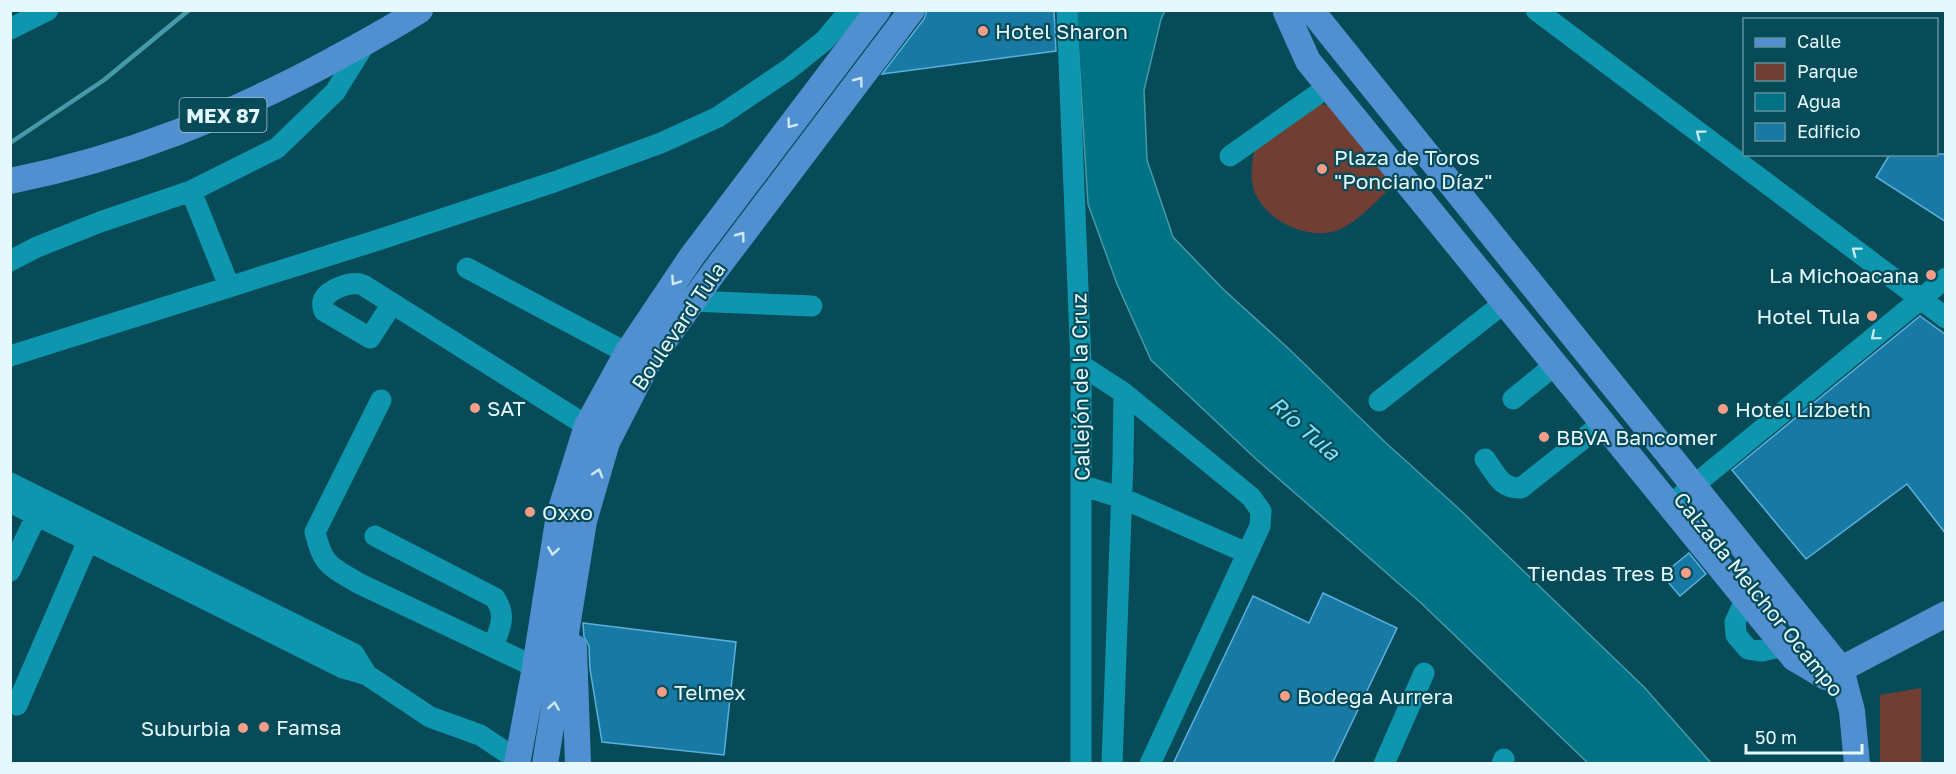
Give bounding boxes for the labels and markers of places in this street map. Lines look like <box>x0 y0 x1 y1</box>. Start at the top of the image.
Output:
place label: Hotel Sharon <box>995 18 1128 44</box>
marker: Hotel Sharon <box>976 24 990 38</box>
place label: Plaza de Toros "Ponciano Díaz" <box>1334 144 1492 194</box>
marker: Plaza de Toros "Ponciano Díaz" <box>1315 162 1329 176</box>
place label: La Michoacana <box>1769 262 1919 288</box>
marker: La Michoacana <box>1924 268 1938 282</box>
place label: Hotel Tula <box>1756 303 1860 329</box>
marker: Hotel Tula <box>1865 309 1879 323</box>
place label: SAT <box>487 395 526 421</box>
place label: Hotel Lizbeth <box>1735 396 1871 422</box>
marker: SAT <box>468 401 482 415</box>
marker: Hotel Lizbeth <box>1716 402 1730 416</box>
place label: BBVA Bancomer <box>1556 424 1717 450</box>
marker: BBVA Bancomer <box>1537 430 1551 444</box>
place label: Oxxo <box>542 499 593 525</box>
marker: Oxxo <box>523 505 537 519</box>
place label: Tiendas Tres B <box>1527 560 1674 586</box>
marker: Tiendas Tres B <box>1679 566 1693 580</box>
place label: Telmex <box>674 679 746 705</box>
place label: Bodega Aurrera <box>1297 683 1453 709</box>
marker: Telmex <box>655 685 669 699</box>
marker: Bodega Aurrera <box>1278 689 1292 703</box>
place label: Famsa <box>276 714 342 740</box>
place label: Suburbia <box>141 715 231 741</box>
marker: Famsa <box>257 720 271 734</box>
marker: Suburbia <box>236 721 250 735</box>

